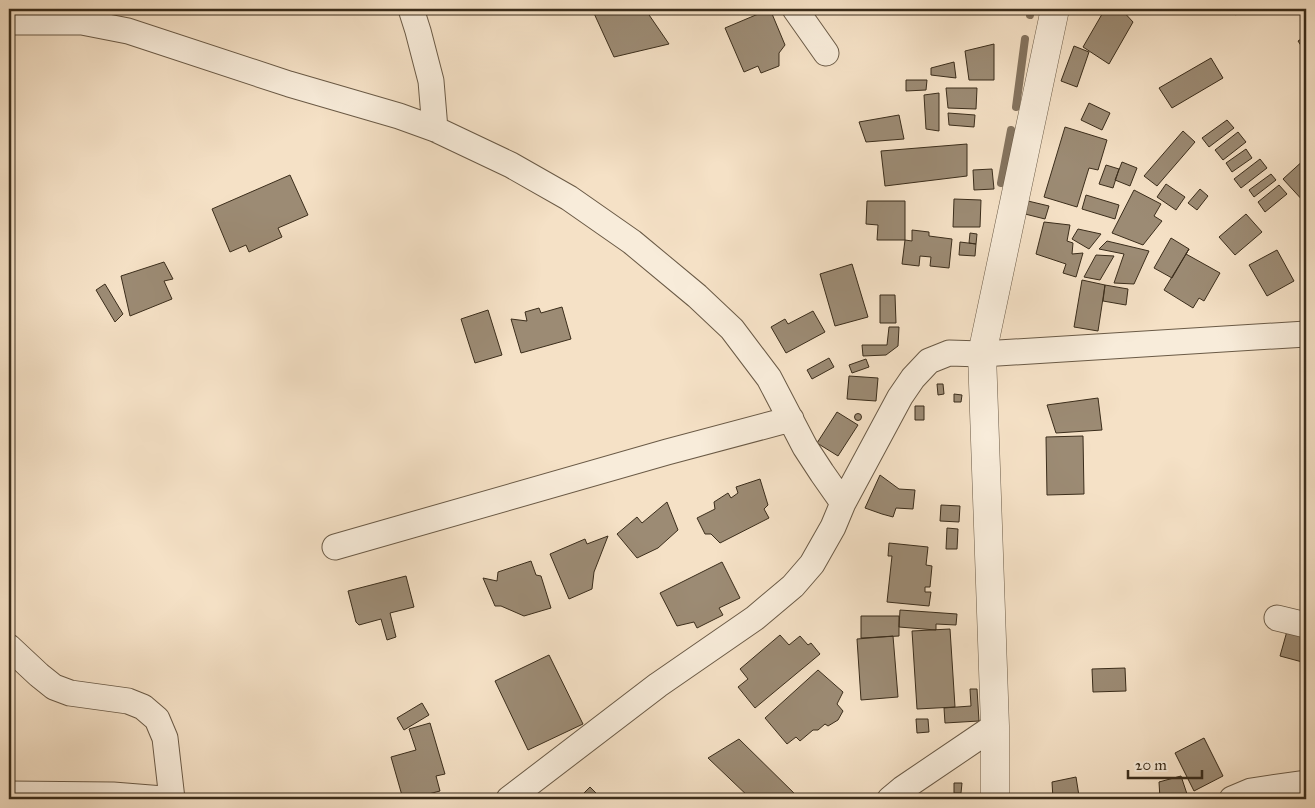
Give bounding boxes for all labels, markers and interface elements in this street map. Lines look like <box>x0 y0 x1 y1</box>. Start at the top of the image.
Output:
scale bar <box>1128 748 1201 780</box>
text: 20 m <box>1135 756 1167 774</box>

